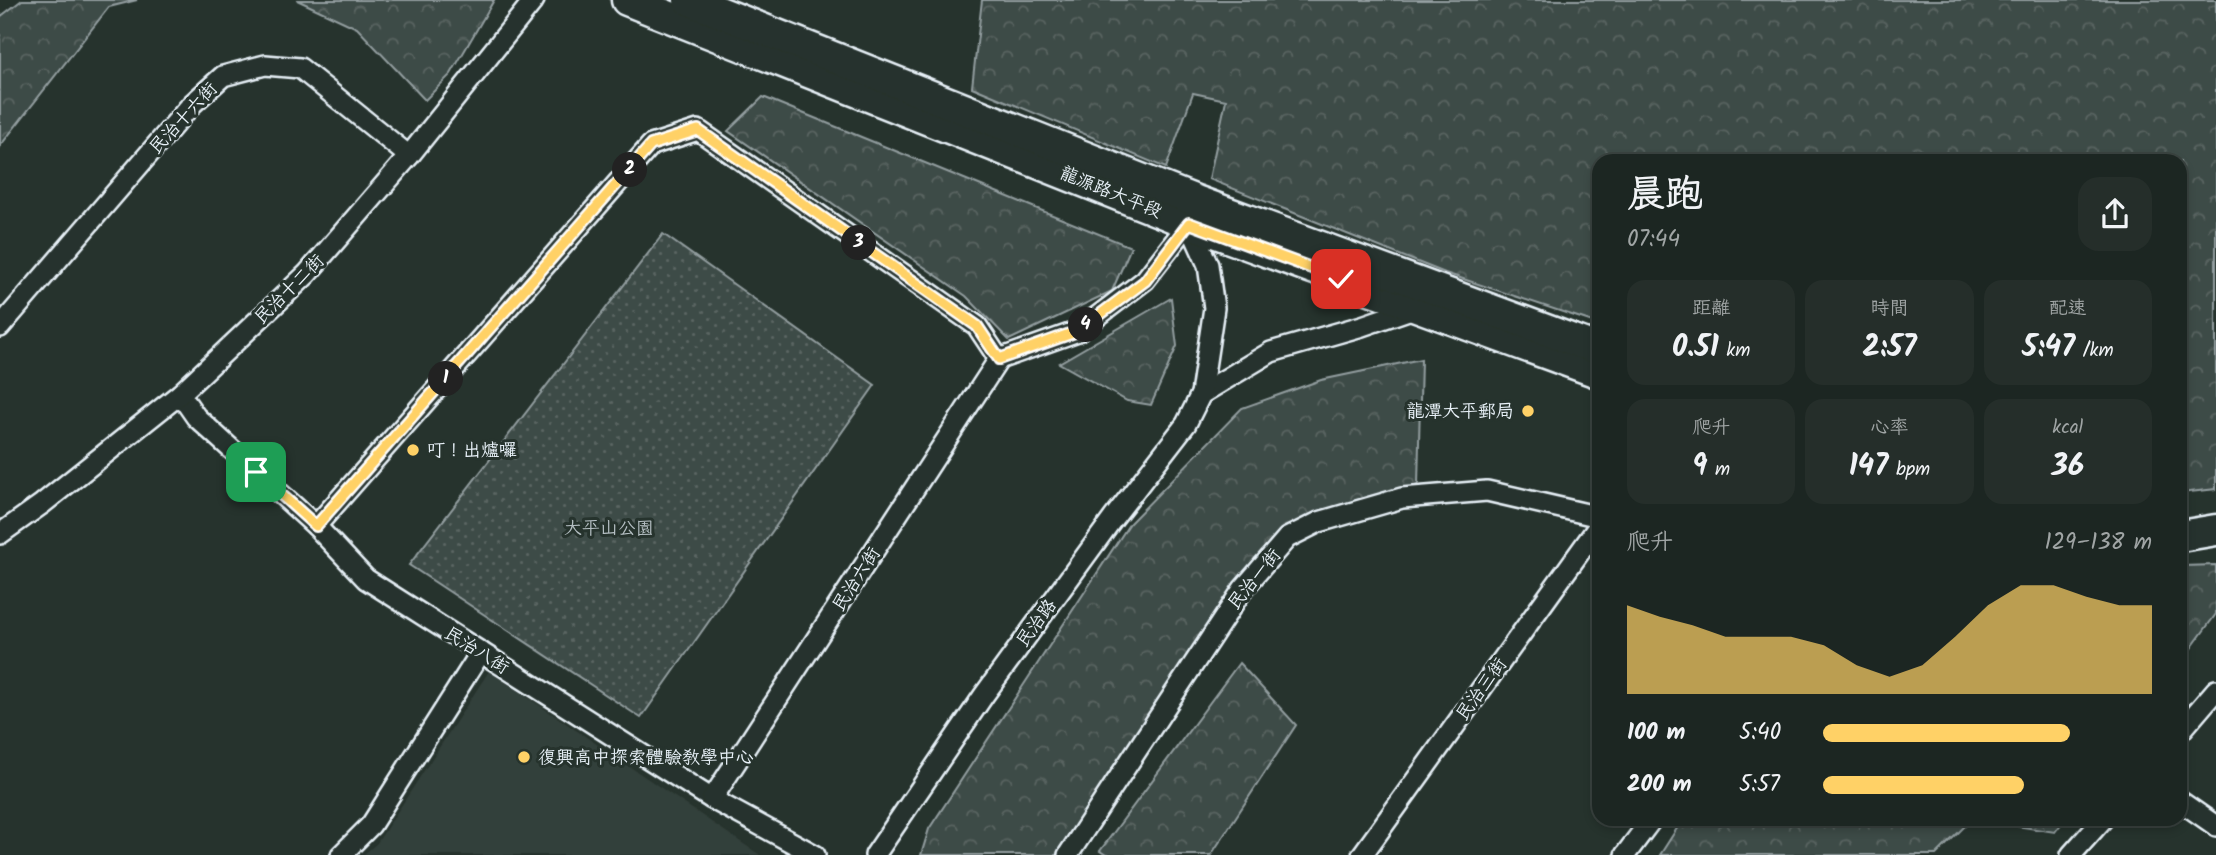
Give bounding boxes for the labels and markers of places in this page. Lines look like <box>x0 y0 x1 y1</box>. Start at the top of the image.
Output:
pin: 2 <box>612 152 648 188</box>
pin: 3 <box>842 226 876 260</box>
pin <box>1311 249 1371 309</box>
pin: 4 <box>1068 308 1104 342</box>
pin: 1 <box>428 362 464 396</box>
place label: 龍潭大平郵局 <box>1406 398 1514 427</box>
marker: 龍潭大平郵局 <box>1520 403 1536 419</box>
place label: 叮！出爐囉 <box>427 437 517 466</box>
pin <box>226 442 286 502</box>
marker: 叮！出爐囉 <box>405 442 421 458</box>
place label: 復興高中探索體驗教學中心 <box>538 744 754 773</box>
marker: 復興高中探索體驗教學中心 <box>516 749 532 765</box>

